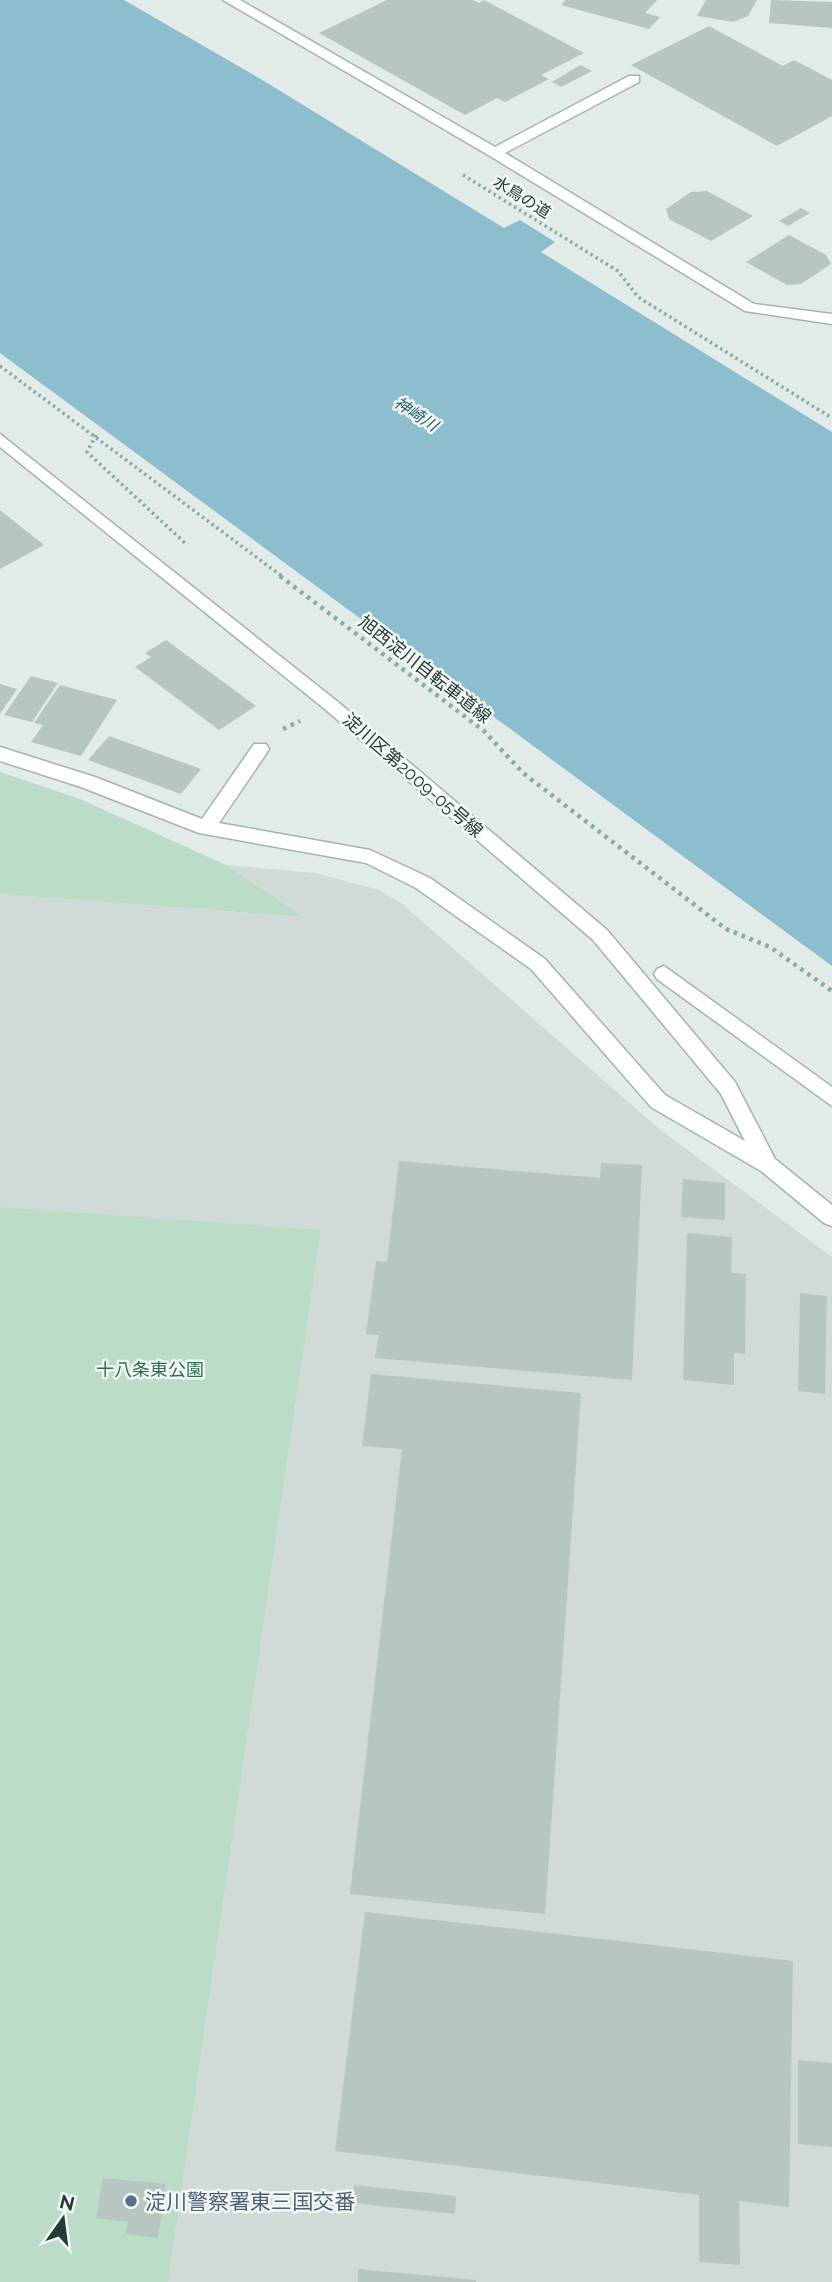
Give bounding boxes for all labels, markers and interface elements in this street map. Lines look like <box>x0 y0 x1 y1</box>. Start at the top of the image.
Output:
street label: 水鳥の道 <box>490 172 554 222</box>
water label: 神崎川 <box>391 393 443 436</box>
street label: 旭西淀川自転車道線 <box>355 611 495 727</box>
street label: 淀川区第2009-05号線 <box>339 709 487 841</box>
park label: 十八条東公園 <box>96 1359 204 1380</box>
north arrow <box>28 2184 98 2254</box>
place label: 淀川警察署東三国交番 <box>145 2189 355 2214</box>
text: N <box>57 2190 77 2215</box>
marker: 淀川警察署東三国交番 <box>123 2193 139 2209</box>

